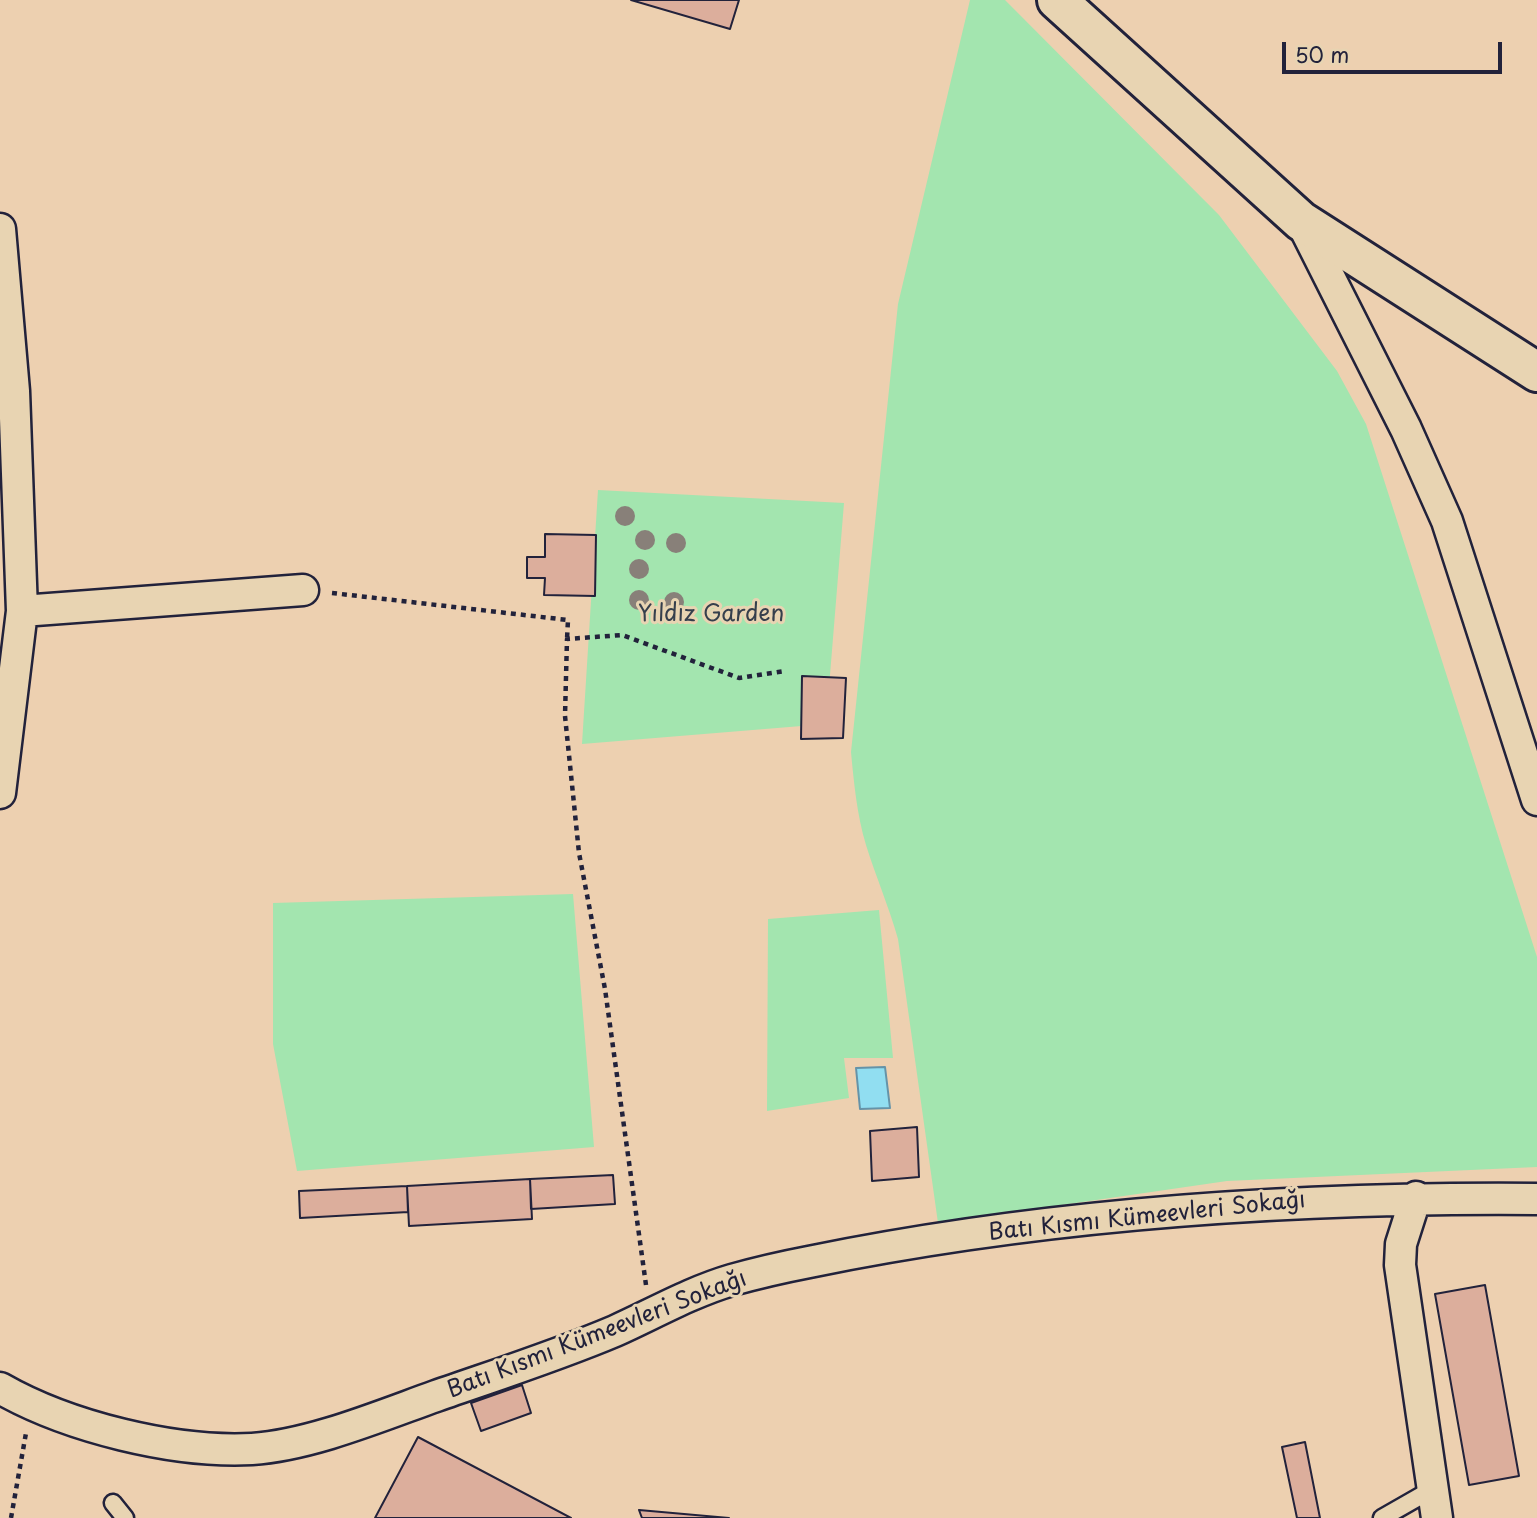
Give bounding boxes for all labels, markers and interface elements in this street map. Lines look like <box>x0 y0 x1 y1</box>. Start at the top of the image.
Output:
scale bar <box>1285 28 1506 72</box>
text: 50 m <box>1295 38 1349 70</box>
park label: Yıldız Garden <box>638 601 784 629</box>
street label: Batı Kısmı Kümeevleri Sokağı <box>987 1187 1307 1247</box>
street label: Batı Kısmı Kümeevleri Sokağı <box>443 1265 751 1405</box>

